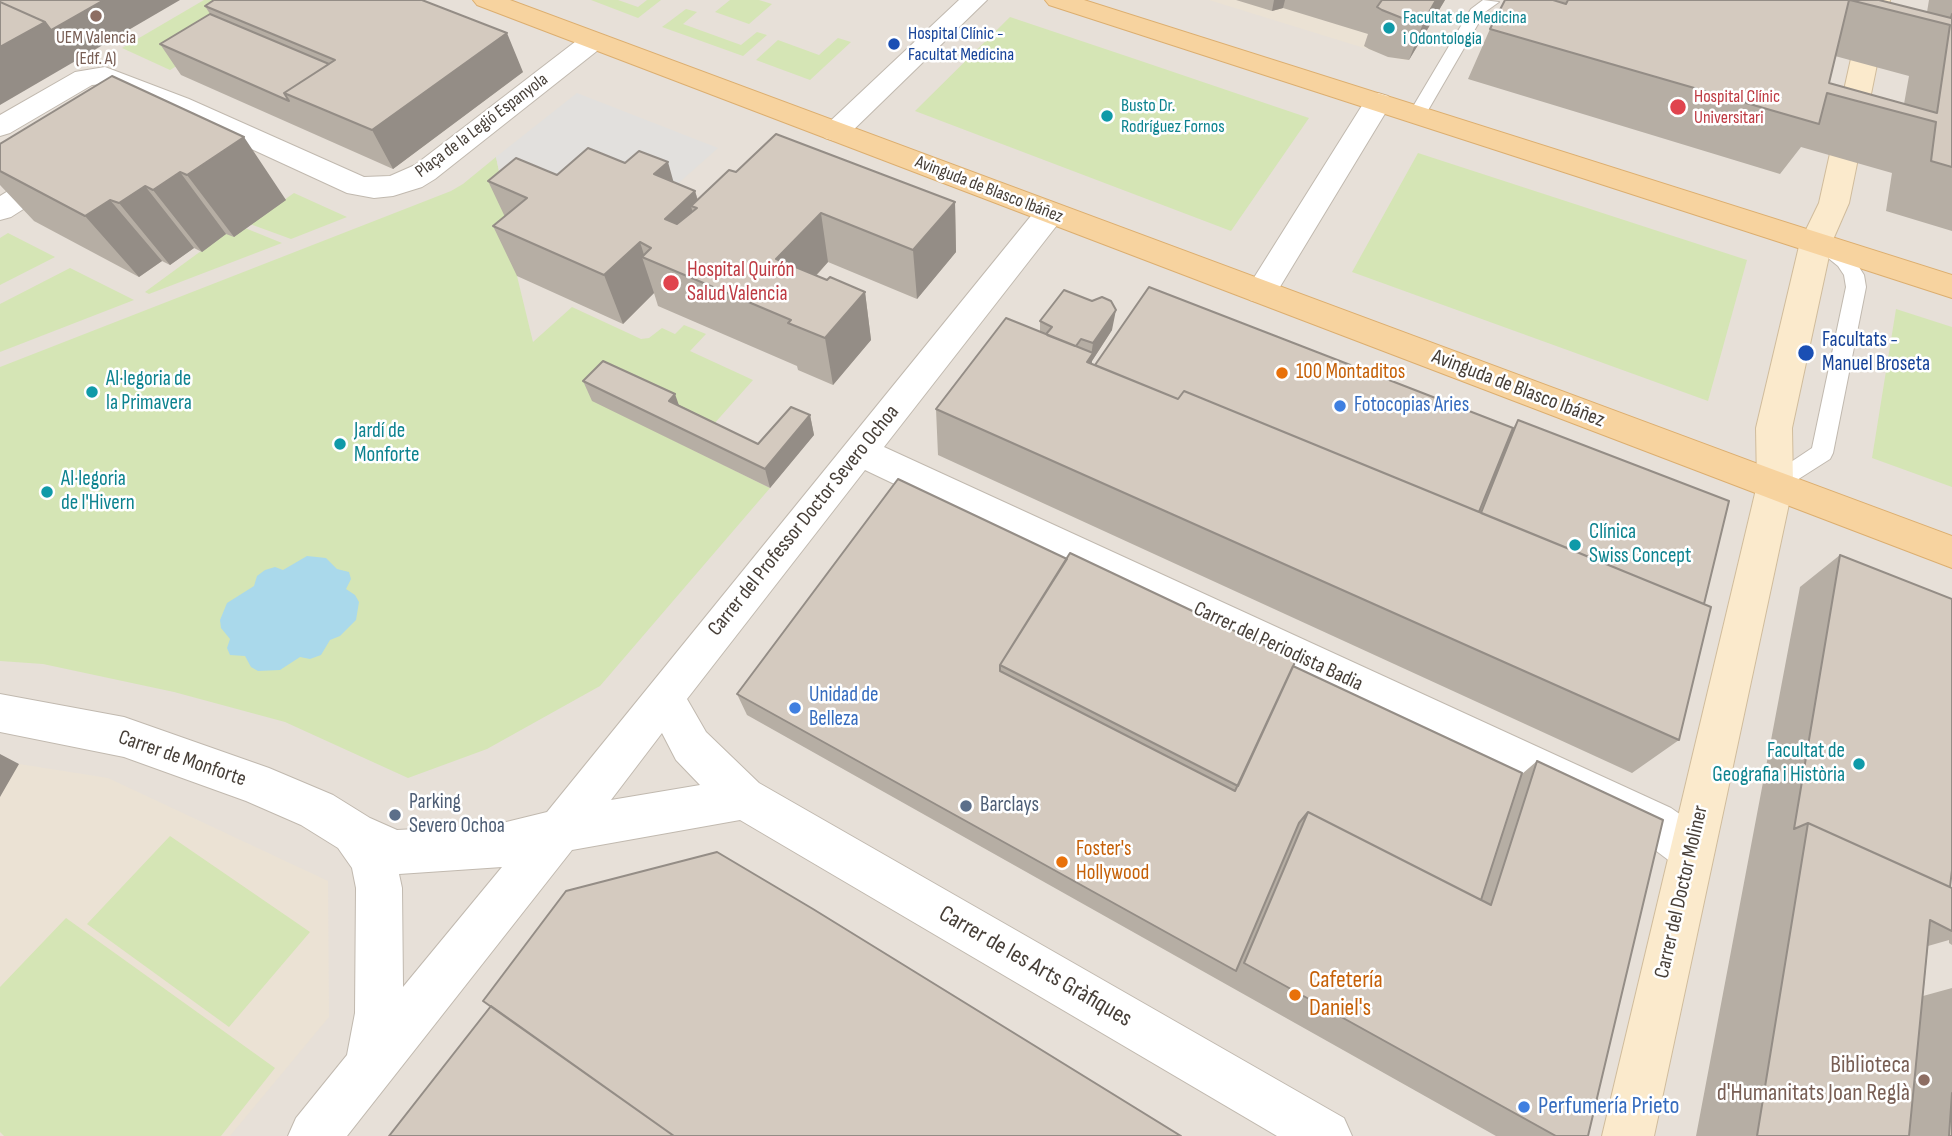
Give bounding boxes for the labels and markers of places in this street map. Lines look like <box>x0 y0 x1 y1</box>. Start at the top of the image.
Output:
place label: Facultat de Medicina i Odontologia <box>1403 7 1527 50</box>
marker: UEM Valencia (Edf. A) <box>88 8 104 24</box>
marker: Facultat de Medicina i Odontologia <box>1381 20 1397 36</box>
place label: Hospital Clínic - Facultat Medicina <box>908 23 1014 66</box>
place label: UEM Valencia (Edf. A) <box>56 27 136 70</box>
marker: Hospital Clínic - Facultat Medicina <box>886 36 902 52</box>
place label: Hospital Clínic Universitari <box>1694 86 1780 128</box>
place label: Busto Dr. Rodríguez Fornos <box>1121 95 1225 138</box>
marker: Hospital Clínic Universitari <box>1668 97 1688 117</box>
marker: Busto Dr. Rodríguez Fornos <box>1099 108 1115 124</box>
place label: Hospital Quirón Salud Valencia <box>687 258 795 308</box>
marker: Hospital Quirón Salud Valencia <box>661 273 681 293</box>
place label: Facultats - Manuel Broseta <box>1822 328 1930 378</box>
marker: Facultats - Manuel Broseta <box>1796 343 1816 363</box>
place label: 100 Montaditos <box>1296 360 1405 386</box>
marker: 100 Montaditos <box>1274 365 1290 381</box>
place label: Al·legoria de la Primavera <box>106 367 192 417</box>
marker: Al·legoria de la Primavera <box>84 384 100 400</box>
place label: Fotocopias Aries <box>1354 393 1469 419</box>
marker: Fotocopias Aries <box>1332 398 1348 414</box>
place label: Jardí de Monforte <box>354 419 419 469</box>
marker: Jardí de Monforte <box>332 436 348 452</box>
place label: Al·legoria de l'Hivern <box>61 467 135 517</box>
marker: Al·legoria de l'Hivern <box>39 484 55 500</box>
place label: Clínica Swiss Concept <box>1589 520 1691 570</box>
marker: Clínica Swiss Concept <box>1567 537 1583 553</box>
place label: Unidad de Belleza <box>809 683 878 733</box>
marker: Unidad de Belleza <box>787 700 803 716</box>
place label: Facultat de Geografia i Història <box>1712 739 1845 789</box>
marker: Facultat de Geografia i Història <box>1851 756 1867 772</box>
place label: Parking Severo Ochoa <box>409 790 505 840</box>
place label: Barclays <box>980 793 1039 819</box>
marker: Barclays <box>958 798 974 814</box>
marker: Parking Severo Ochoa <box>387 807 403 823</box>
place label: Foster's Hollywood <box>1076 837 1149 887</box>
marker: Foster's Hollywood <box>1054 854 1070 870</box>
place label: Cafetería Daniel's <box>1309 967 1383 1023</box>
marker: Cafetería Daniel's <box>1287 987 1303 1003</box>
place label: Biblioteca d'Humanitats Joan Reglà <box>1717 1052 1910 1108</box>
marker: Biblioteca d'Humanitats Joan Reglà <box>1916 1072 1932 1088</box>
place label: Perfumería Prieto <box>1538 1093 1680 1121</box>
marker: Perfumería Prieto <box>1516 1099 1532 1115</box>

